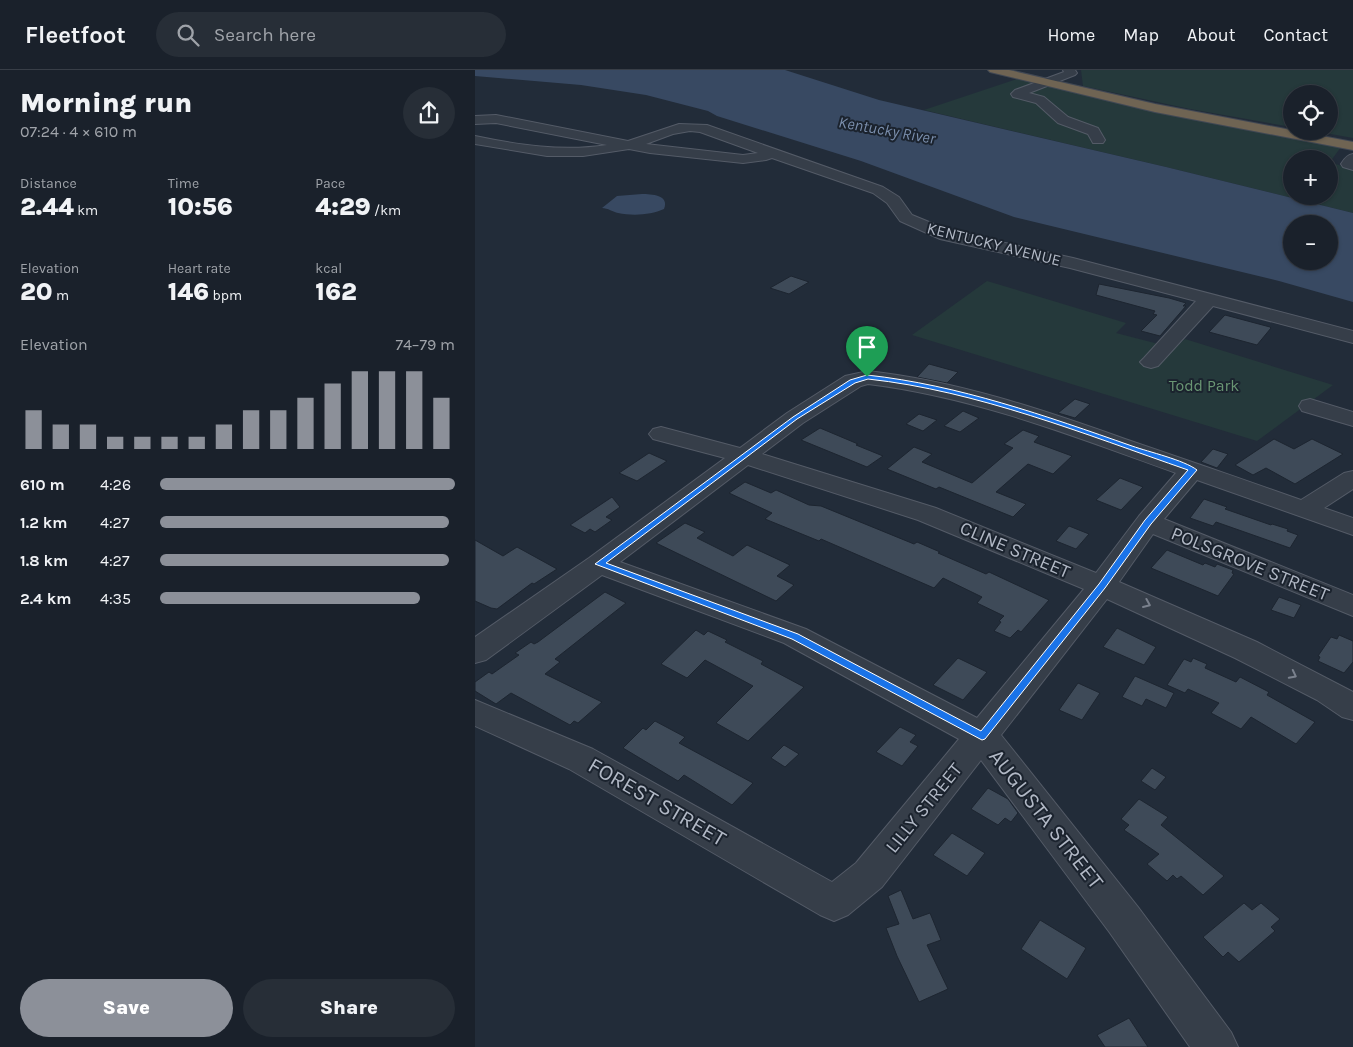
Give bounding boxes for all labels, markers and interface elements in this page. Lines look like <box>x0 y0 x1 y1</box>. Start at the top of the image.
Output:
search box <box>156 12 506 57</box>
text: Fleetfoot <box>25 21 126 49</box>
icon: search <box>174 21 202 49</box>
text: Search here <box>214 24 316 46</box>
text: Home <box>1047 24 1095 46</box>
text: Map <box>1123 24 1159 46</box>
text: About <box>1187 24 1236 46</box>
text: Contact <box>1264 24 1328 46</box>
map controls <box>1283 85 1338 270</box>
button: locate <box>1283 85 1338 140</box>
text: Morning run <box>20 86 192 119</box>
button: share <box>403 87 455 139</box>
water label: Kentucky River <box>837 112 937 148</box>
text: 07:24 · 4 × 610 m <box>20 122 137 141</box>
button: + <box>1283 150 1338 205</box>
text: Distance <box>20 175 77 192</box>
text: Time <box>168 175 199 192</box>
text: Pace <box>315 175 345 192</box>
text: 2.44 <box>20 192 74 221</box>
text: 10:56 <box>168 192 233 221</box>
text: 4:29 <box>315 192 371 221</box>
text: km <box>74 202 98 219</box>
text: /km <box>371 202 401 219</box>
button: − <box>1283 215 1338 270</box>
street label: KENTUCKY AVENUE <box>925 218 1063 270</box>
text: Elevation <box>20 260 79 277</box>
text: Heart rate <box>168 260 231 277</box>
text: kcal <box>315 260 342 277</box>
text: 20 <box>20 277 53 306</box>
text: 146 <box>168 277 209 306</box>
text: 162 <box>315 277 357 306</box>
text: m <box>53 287 69 304</box>
text: bpm <box>209 287 242 304</box>
pin <box>846 326 888 377</box>
icon: arrive <box>853 333 881 361</box>
text: Elevation <box>20 335 88 354</box>
text: 74–79 m <box>395 335 455 354</box>
park label: Todd Park <box>1169 376 1239 395</box>
text: 610 m <box>20 475 65 494</box>
text: 4:26 <box>100 475 131 494</box>
text: 1.2 km <box>20 513 68 532</box>
text: 4:27 <box>100 513 129 532</box>
street label: CLINE STREET <box>957 517 1074 583</box>
street label: POLSGROVE STREET <box>1168 522 1333 606</box>
text: 1.8 km <box>20 551 68 570</box>
text: 4:27 <box>100 551 129 570</box>
text: 2.4 km <box>20 589 71 608</box>
text: 4:35 <box>100 589 131 608</box>
one-way arrow <box>1142 598 1151 609</box>
one-way arrow <box>1288 669 1297 679</box>
street label: AUGUSTA STREET <box>983 744 1109 894</box>
street label: FOREST STREET <box>584 752 730 852</box>
street label: LILLY STREET <box>881 758 967 857</box>
button: Save <box>20 979 233 1037</box>
button: Share <box>243 979 455 1037</box>

